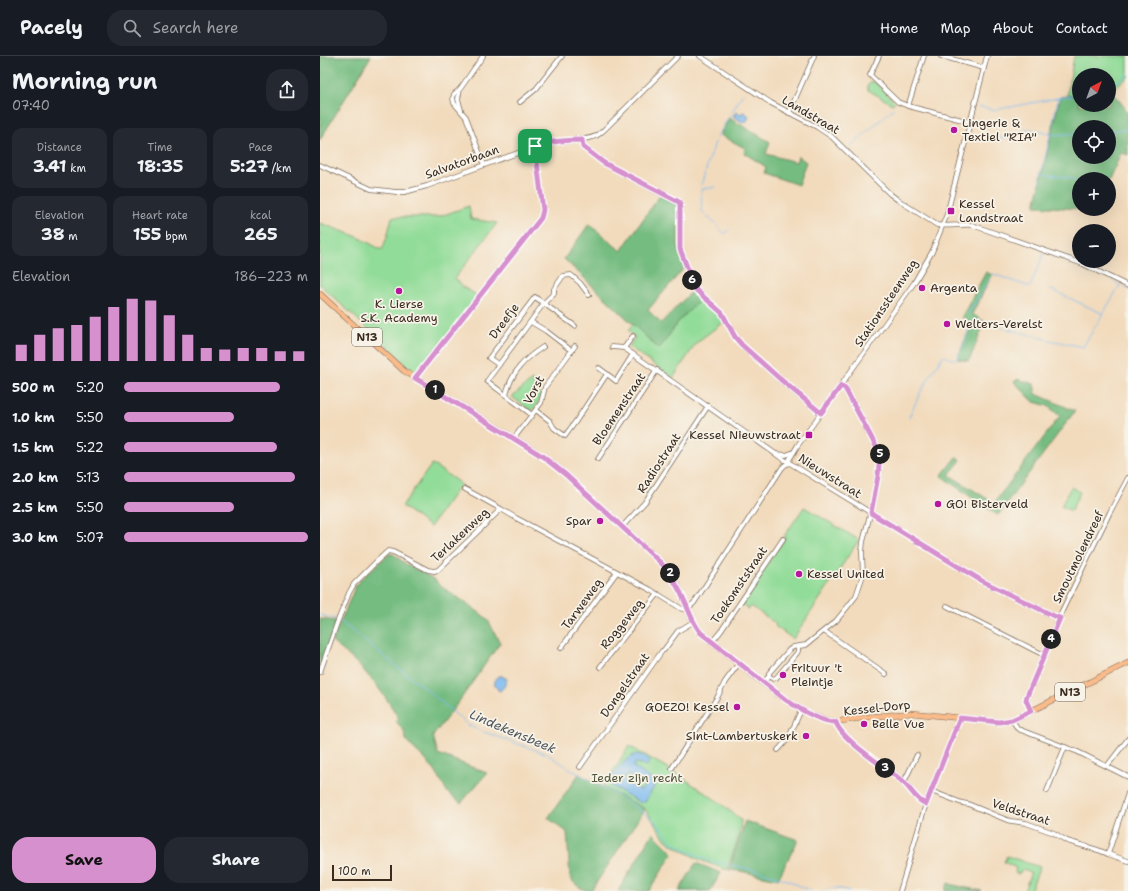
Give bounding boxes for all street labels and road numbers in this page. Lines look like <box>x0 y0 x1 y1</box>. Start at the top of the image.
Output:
street label: Landstraat <box>779 92 843 138</box>
street label: Salvatorbaan <box>423 141 501 183</box>
street label: Stationssteenweg <box>851 256 921 350</box>
street label: Dreefje <box>485 300 523 342</box>
road number: N13 <box>352 328 382 346</box>
street label: Bloemenstraat <box>589 369 649 449</box>
street label: Vorst <box>520 373 548 407</box>
street label: Radiostraat <box>634 430 684 496</box>
street label: Nieuwstraat <box>795 450 865 502</box>
street label: Terlakenweg <box>428 504 492 566</box>
street label: Smoutmolendreef <box>1049 507 1108 606</box>
street label: Toekomststraat <box>707 543 771 627</box>
street label: Tarweweg <box>558 575 606 633</box>
street label: Roggeweg <box>597 595 647 653</box>
street label: Dongelstraat <box>597 649 653 721</box>
road number: N13 <box>1055 683 1085 701</box>
street label: Kessel-Dorp <box>843 697 911 719</box>
street label: Veldstraat <box>990 795 1052 829</box>

